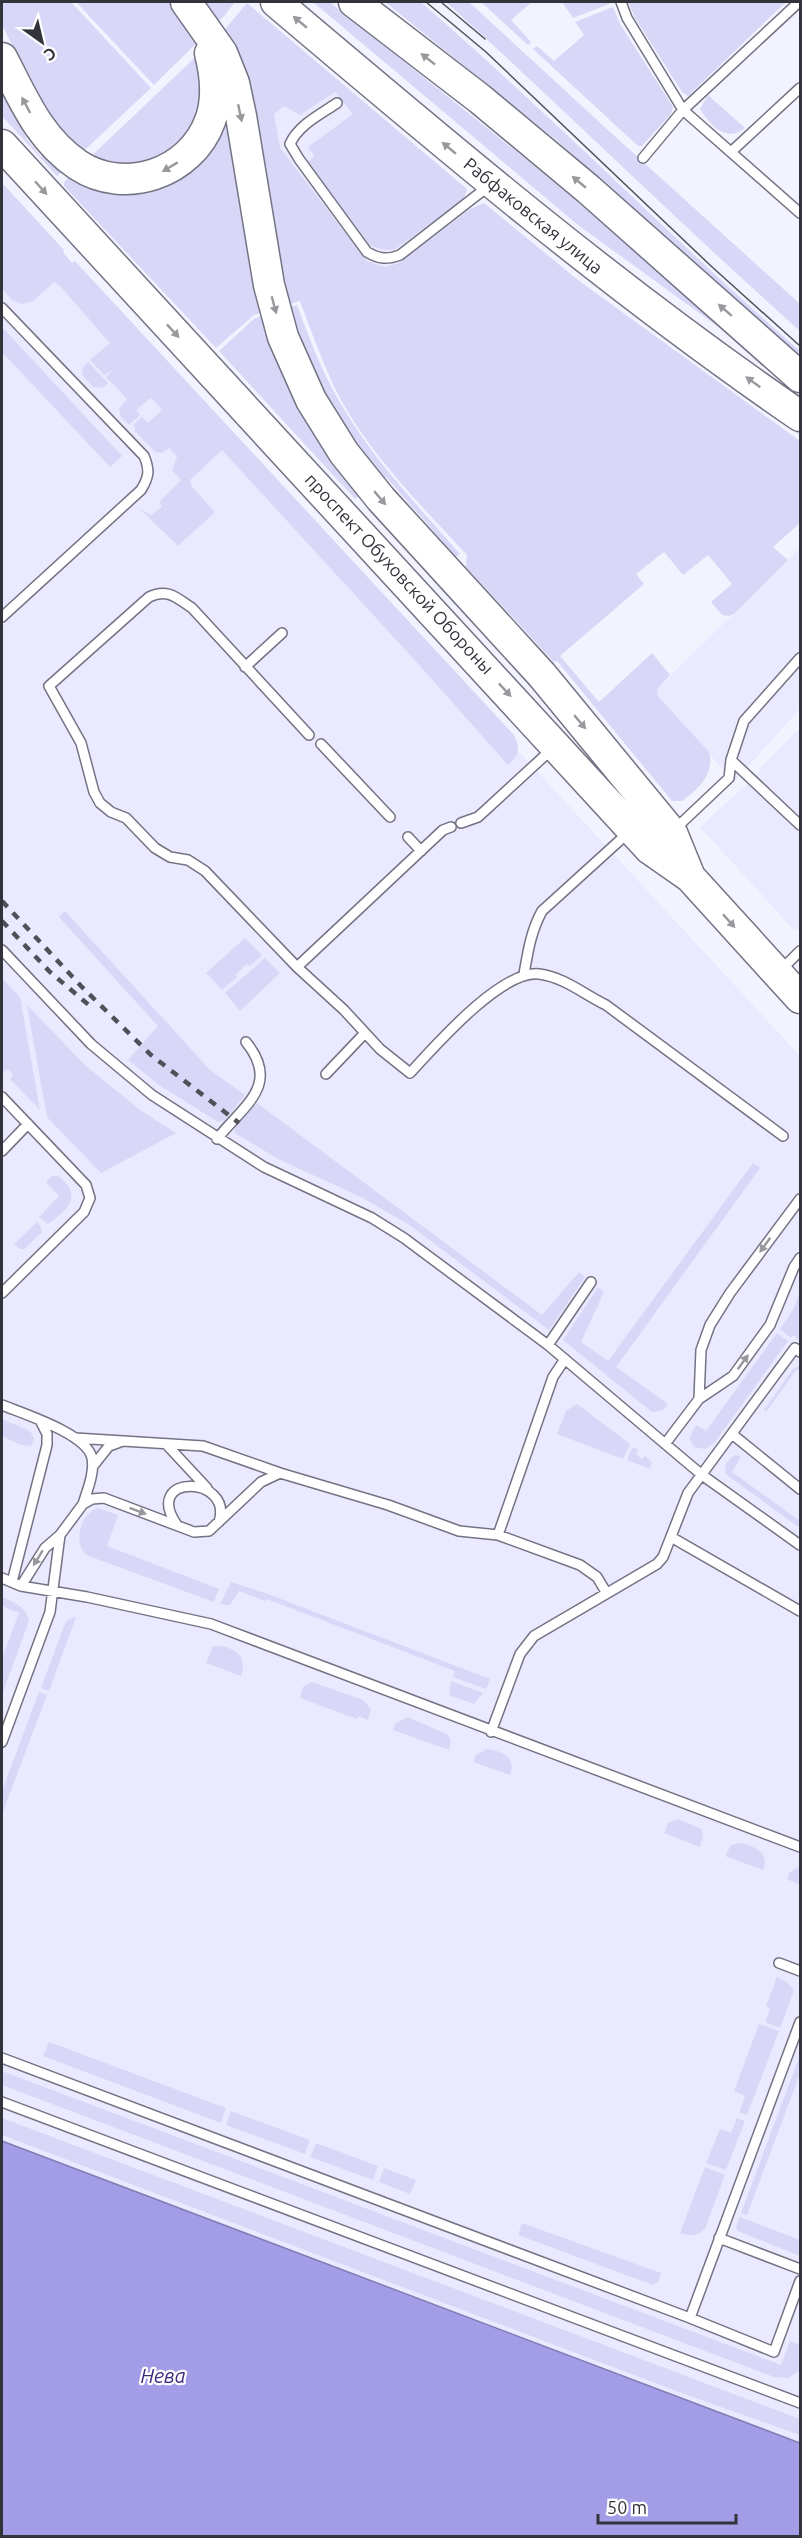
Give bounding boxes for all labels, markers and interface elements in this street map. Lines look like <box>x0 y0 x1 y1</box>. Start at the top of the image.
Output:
north arrow <box>12 12 72 72</box>
one-way arrow <box>293 16 308 29</box>
text: С <box>41 44 60 65</box>
one-way arrow <box>420 53 435 65</box>
one-way arrow <box>21 96 31 113</box>
one-way arrow <box>236 104 245 123</box>
one-way arrow <box>441 141 457 154</box>
street label: Рабфаковская улица <box>460 153 607 277</box>
one-way arrow <box>162 161 179 172</box>
one-way arrow <box>571 175 587 188</box>
one-way arrow <box>34 180 47 195</box>
one-way arrow <box>270 296 280 314</box>
one-way arrow <box>717 304 733 317</box>
one-way arrow <box>166 323 179 338</box>
one-way arrow <box>746 376 762 388</box>
street label: проспект Обуховской Обороны <box>301 469 498 678</box>
one-way arrow <box>374 490 387 506</box>
one-way arrow <box>498 682 511 697</box>
one-way arrow <box>574 714 587 730</box>
one-way arrow <box>722 913 736 928</box>
one-way arrow <box>759 1237 771 1253</box>
one-way arrow <box>737 1355 749 1371</box>
one-way arrow <box>129 1507 147 1516</box>
one-way arrow <box>33 1550 44 1566</box>
water label: Нева <box>141 2364 186 2387</box>
scale bar <box>598 2487 736 2525</box>
text: 50 m <box>607 2497 647 2517</box>

